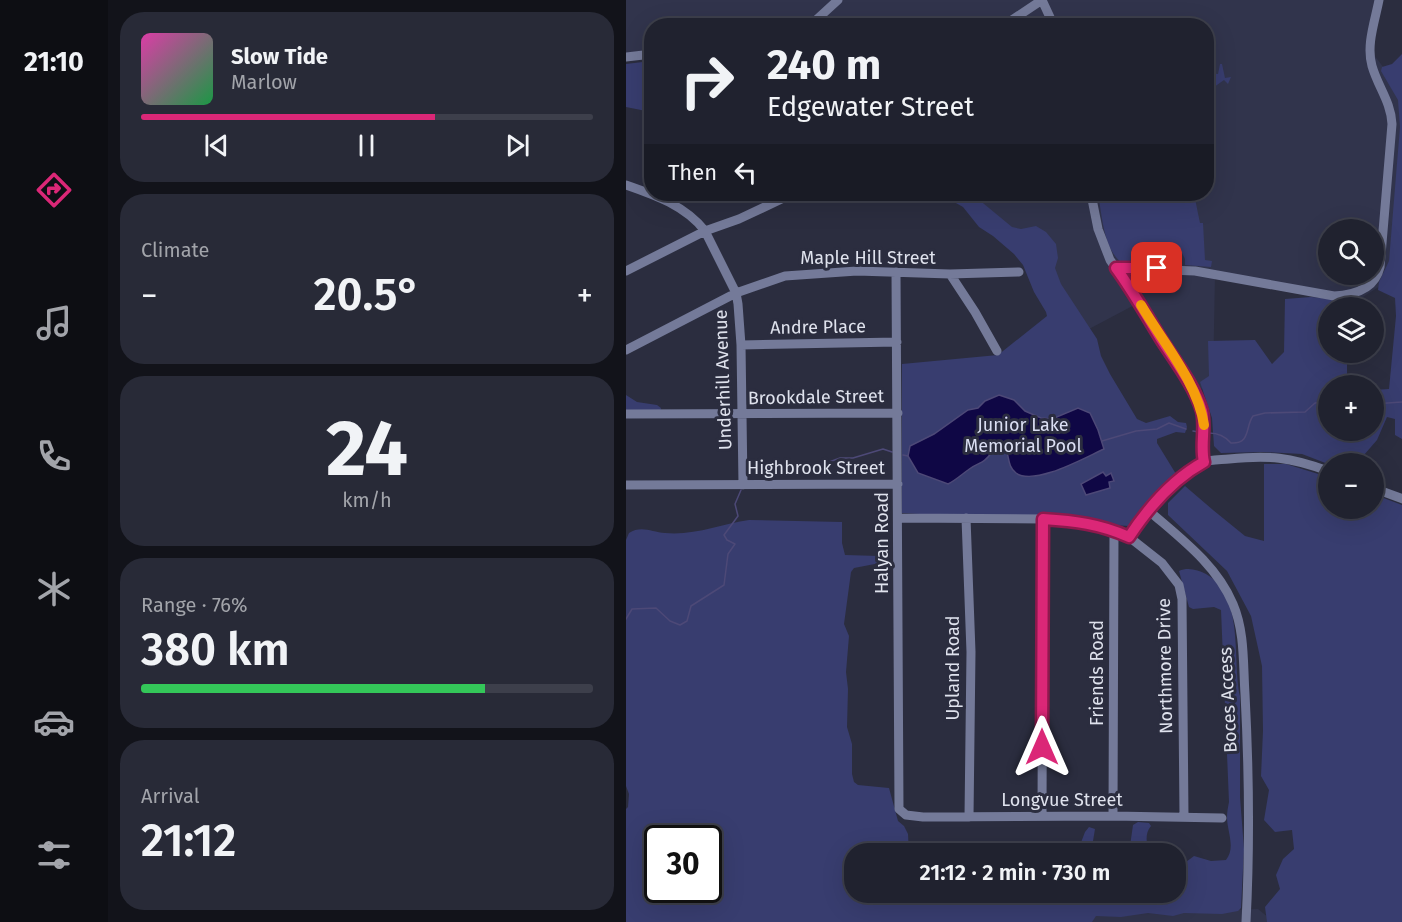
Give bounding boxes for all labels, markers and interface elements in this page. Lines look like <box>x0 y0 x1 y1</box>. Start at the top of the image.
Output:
text: 240 m <box>767 40 881 90</box>
icon: right <box>668 42 746 120</box>
text: Slow Tide <box>231 43 328 70</box>
text: 21:10 <box>24 46 84 78</box>
text: Marlow <box>231 70 297 94</box>
text: Edgewater Street <box>767 91 974 123</box>
icon: previous <box>200 129 233 162</box>
icon: pause <box>350 129 383 162</box>
icon: next <box>501 129 534 162</box>
icon: left <box>729 156 762 189</box>
text: Then <box>668 159 717 186</box>
icon: directions <box>33 169 75 211</box>
map controls <box>1318 219 1384 519</box>
button: search <box>1318 219 1384 285</box>
text: Climate <box>141 238 209 262</box>
pin <box>1131 242 1182 293</box>
street label: Maple Hill Street <box>800 247 936 269</box>
icon: arrive <box>1140 251 1173 284</box>
text: 20.5° <box>313 268 421 322</box>
text: − <box>141 276 158 316</box>
text: + <box>577 276 593 316</box>
button: layers <box>1318 297 1384 363</box>
icon: music <box>33 302 75 344</box>
street label: Underhill Avenue <box>710 309 736 451</box>
street label: Andre Place <box>770 315 866 339</box>
button: + <box>1318 375 1384 441</box>
street label: Brookdale Street <box>748 385 885 409</box>
text: 24 <box>326 402 408 496</box>
park label: Junior Lake Memorial Pool <box>964 414 1082 457</box>
icon: phone <box>33 435 75 477</box>
button: − <box>1318 453 1384 519</box>
street label: Highbrook Street <box>747 457 886 479</box>
text: km/h <box>342 488 392 512</box>
street label: Halyan Road <box>871 492 893 594</box>
icon: climate <box>33 568 75 610</box>
text: Range · 76% <box>141 593 247 617</box>
street label: Northmore Drive <box>1153 598 1177 734</box>
street label: Upland Road <box>942 615 964 721</box>
street label: Friends Road <box>1086 620 1108 726</box>
text: 380 km <box>141 623 290 677</box>
street label: Boces Access <box>1214 647 1242 753</box>
icon: car <box>33 701 75 743</box>
position arrow <box>1010 715 1074 779</box>
text: Arrival <box>141 784 200 808</box>
street label: Longvue Street <box>1001 789 1123 811</box>
text: 21:12 <box>141 814 236 868</box>
speed limit sign: 30 <box>644 825 722 903</box>
icon: filters <box>33 834 75 876</box>
text: 21:12 · 2 min · 730 m <box>920 859 1110 886</box>

